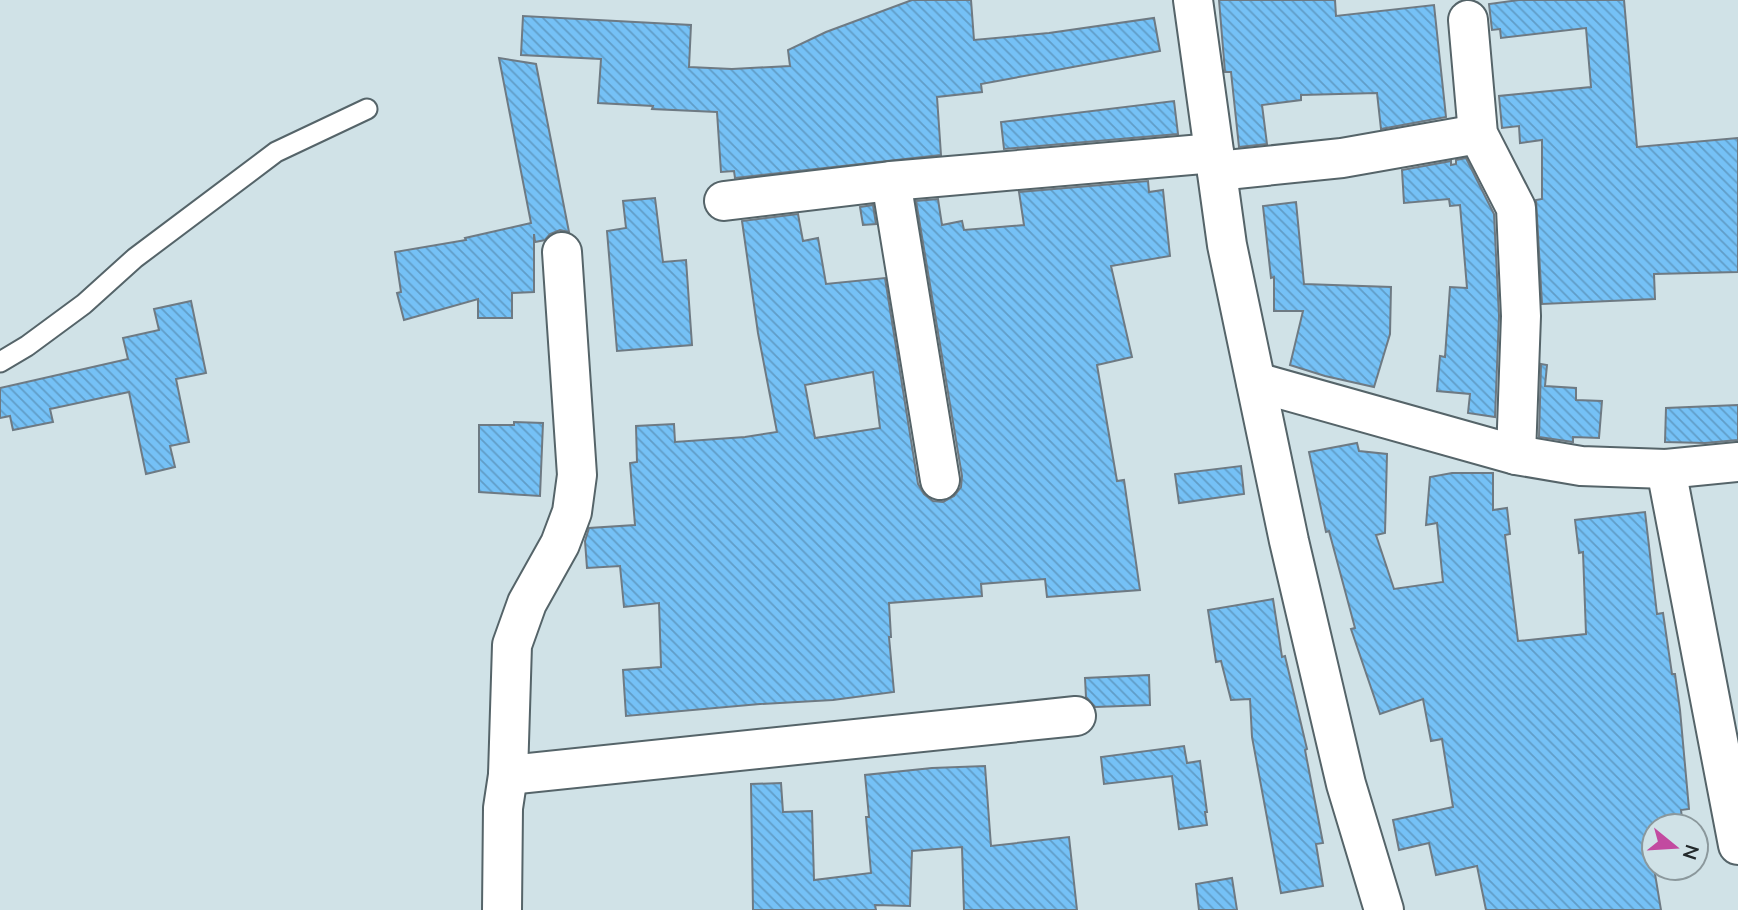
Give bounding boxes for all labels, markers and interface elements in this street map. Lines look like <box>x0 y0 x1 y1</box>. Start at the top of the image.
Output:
north arrow <box>1640 812 1710 882</box>
text: N <box>1678 842 1705 863</box>

